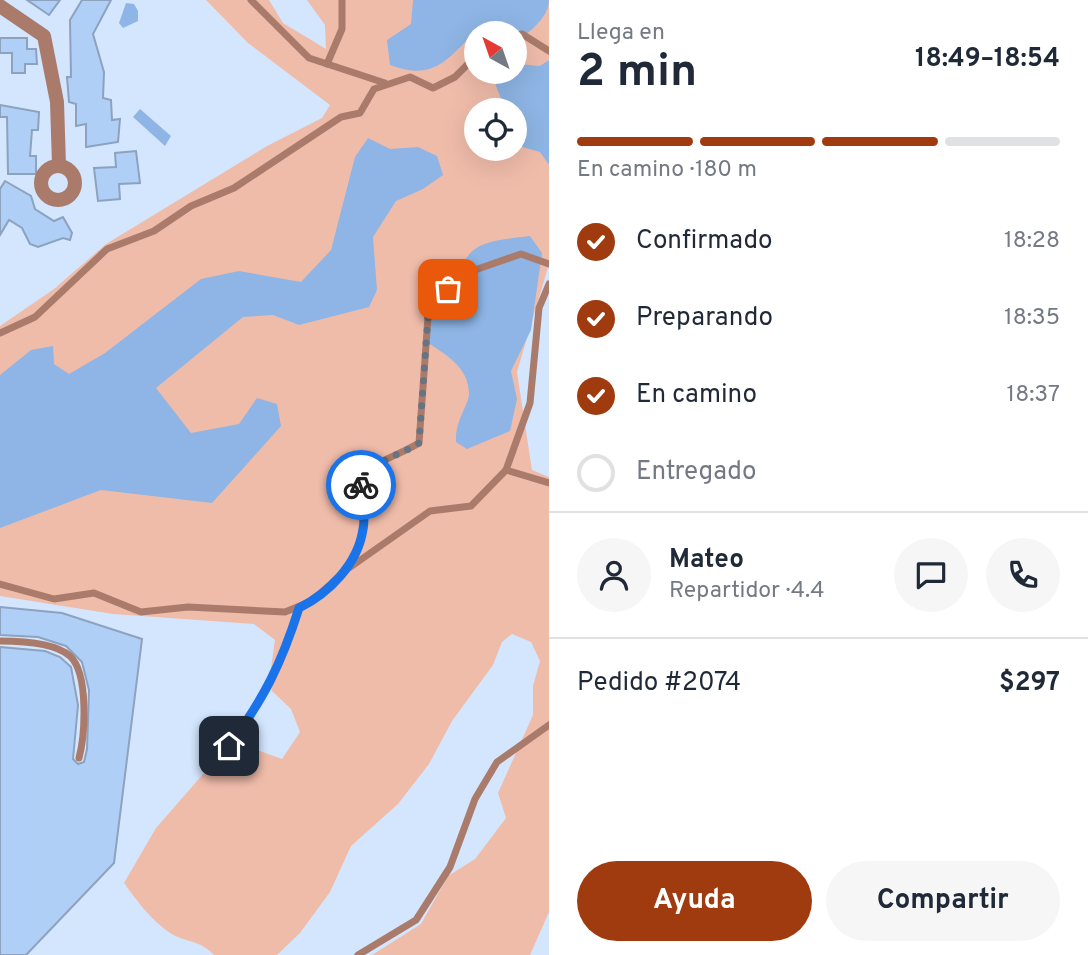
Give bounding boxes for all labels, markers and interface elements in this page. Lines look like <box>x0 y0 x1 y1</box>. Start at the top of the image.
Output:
text: Llega en <box>577 19 665 48</box>
north arrow <box>464 21 527 84</box>
map controls <box>464 21 527 161</box>
text: 18:49–18:54 <box>915 43 1060 76</box>
text: 2 min <box>577 44 697 103</box>
button: locate <box>464 98 527 161</box>
text: En camino · 180 m <box>577 156 757 185</box>
icon: check <box>577 223 615 261</box>
text: Confirmado <box>636 225 773 258</box>
text: 18:28 <box>1004 227 1060 256</box>
pin <box>418 259 478 319</box>
icon: bag <box>429 270 467 308</box>
icon: check <box>577 300 615 338</box>
text: Preparando <box>636 302 773 335</box>
text: 18:35 <box>1004 304 1060 333</box>
icon: check <box>577 377 615 415</box>
text: En camino <box>636 379 757 412</box>
text: 18:37 <box>1007 381 1060 410</box>
courier <box>326 450 396 520</box>
text: Entregado <box>636 456 756 489</box>
icon: bike <box>342 466 380 504</box>
button: person <box>577 538 651 612</box>
button: chat <box>894 538 968 612</box>
button: phone <box>986 538 1060 612</box>
text: Mateo <box>669 544 744 577</box>
text: Repartidor · 4.4 <box>669 577 825 606</box>
text: Pedido #2074 <box>577 667 741 700</box>
text: $297 <box>999 667 1060 700</box>
pin <box>199 716 259 776</box>
icon: home <box>210 727 248 765</box>
button: Ayuda <box>577 861 812 941</box>
button: Compartir <box>826 861 1060 941</box>

